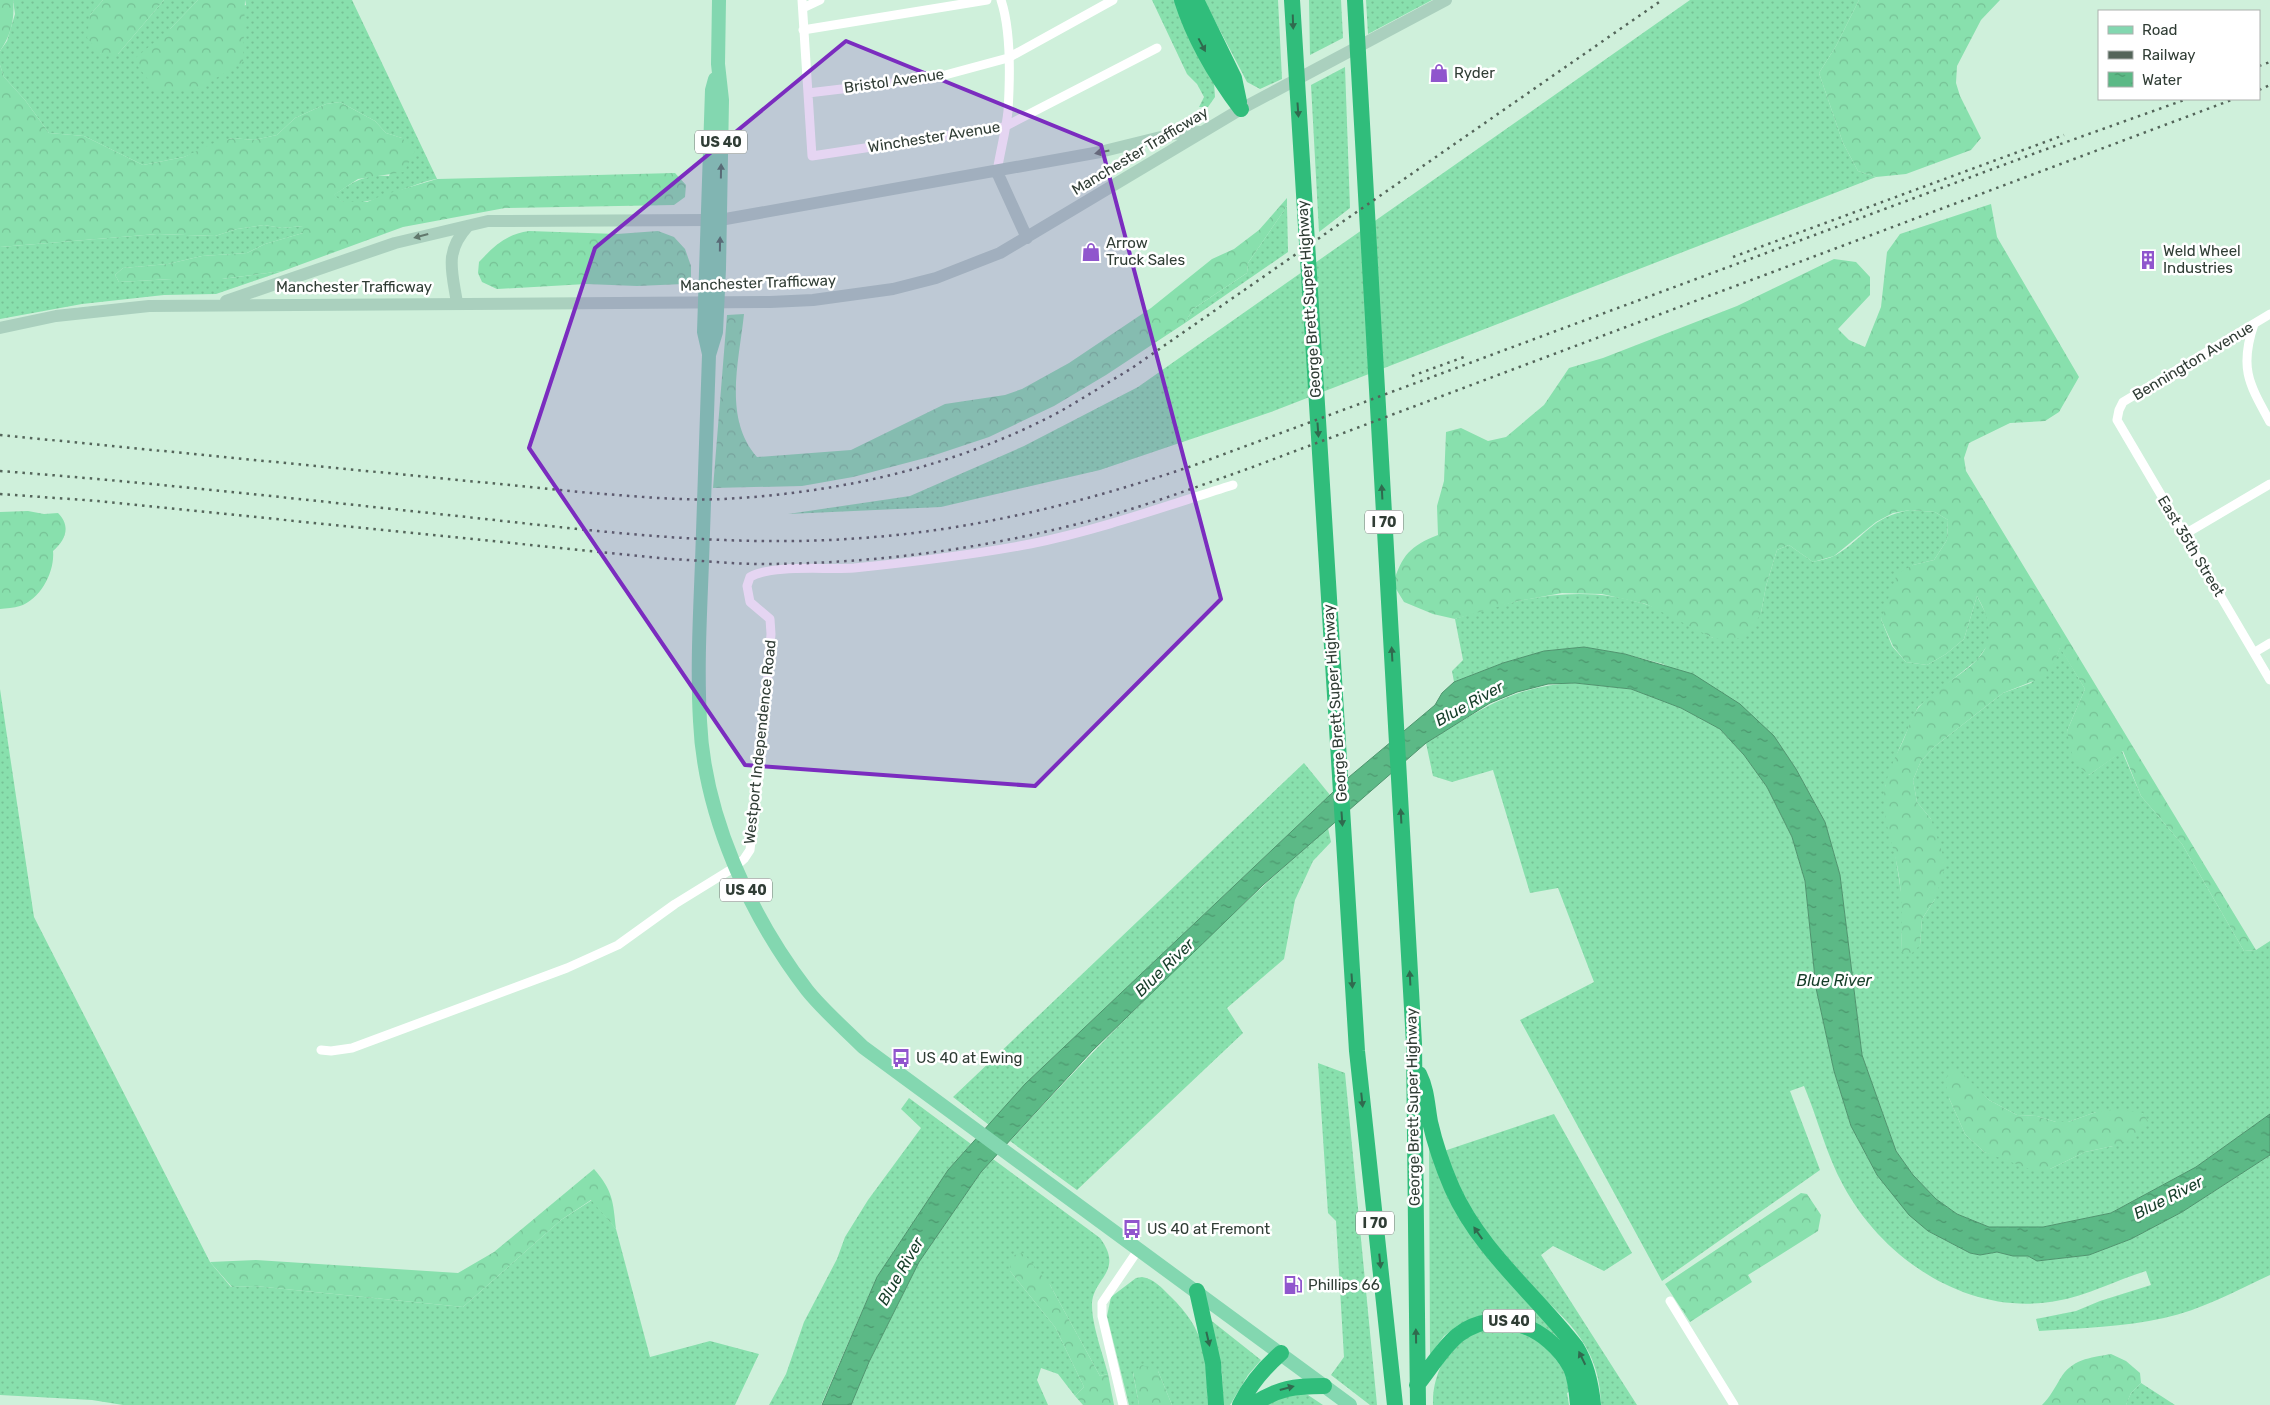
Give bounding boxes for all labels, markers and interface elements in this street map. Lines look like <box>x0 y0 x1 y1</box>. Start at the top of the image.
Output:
legend <box>2098 10 2260 100</box>
one-way arrow <box>1289 14 1297 30</box>
text: Road <box>2142 21 2178 39</box>
one-way arrow <box>1198 37 1206 52</box>
text: Railway <box>2142 46 2196 64</box>
shop icon: Ryder <box>1428 62 1450 84</box>
place label: Ryder <box>1454 64 1495 82</box>
street label: Bristol Avenue <box>843 65 945 97</box>
text: Water <box>2142 71 2182 89</box>
street label: Manchester Trafficway <box>1068 103 1212 199</box>
one-way arrow <box>1294 103 1302 119</box>
street label: Winchester Avenue <box>867 118 1001 156</box>
road number: US 40 <box>695 130 747 154</box>
one-way arrow <box>1094 148 1110 156</box>
one-way arrow <box>717 163 725 179</box>
street label: George Brett Super Highway <box>1293 199 1325 399</box>
one-way arrow <box>413 232 428 240</box>
place label: Arrow Truck Sales <box>1106 234 1185 269</box>
one-way arrow <box>716 236 724 252</box>
shop icon: Arrow Truck Sales <box>1080 241 1102 263</box>
place label: Weld Wheel Industries <box>2163 242 2241 277</box>
building icon: Weld Wheel Industries <box>2137 249 2159 271</box>
street label: Manchester Trafficway <box>680 271 836 295</box>
street label: Manchester Trafficway <box>276 278 432 296</box>
street label: Bennington Avenue <box>2129 318 2257 404</box>
one-way arrow <box>1314 422 1322 438</box>
one-way arrow <box>1378 483 1386 499</box>
street label: East 35th Street <box>2154 492 2228 600</box>
road number: I 70 <box>1365 511 1403 534</box>
street label: George Brett Super Highway <box>1319 603 1351 803</box>
street label: Westport Independence Road <box>740 639 780 845</box>
one-way arrow <box>1387 645 1395 661</box>
water label: Blue River <box>1432 676 1507 730</box>
one-way arrow <box>1396 808 1404 824</box>
one-way arrow <box>1339 811 1347 827</box>
road number: US 40 <box>720 878 772 902</box>
water label: Blue River <box>1131 934 1199 1000</box>
one-way arrow <box>1406 970 1414 986</box>
water label: Blue River <box>1796 971 1872 990</box>
one-way arrow <box>1349 974 1357 990</box>
street label: George Brett Super Highway <box>1402 1008 1424 1206</box>
bus stop icon: US 40 at Ewing <box>890 1047 912 1069</box>
place label: US 40 at Ewing <box>916 1049 1022 1067</box>
one-way arrow <box>1358 1092 1366 1108</box>
water label: Blue River <box>2130 1172 2207 1223</box>
road number: I 70 <box>1356 1212 1394 1234</box>
bus stop icon: US 40 at Fremont <box>1121 1218 1143 1240</box>
place label: US 40 at Fremont <box>1147 1220 1270 1238</box>
one-way arrow <box>1473 1227 1483 1240</box>
water label: Blue River <box>873 1233 928 1309</box>
one-way arrow <box>1376 1254 1384 1270</box>
fuel station icon: Phillips 66 <box>1282 1274 1304 1296</box>
place label: Phillips 66 <box>1308 1276 1380 1294</box>
road number: US 40 <box>1483 1310 1535 1332</box>
one-way arrow <box>1412 1328 1420 1344</box>
one-way arrow <box>1204 1331 1212 1346</box>
one-way arrow <box>1577 1351 1585 1365</box>
one-way arrow <box>1280 1384 1295 1392</box>

